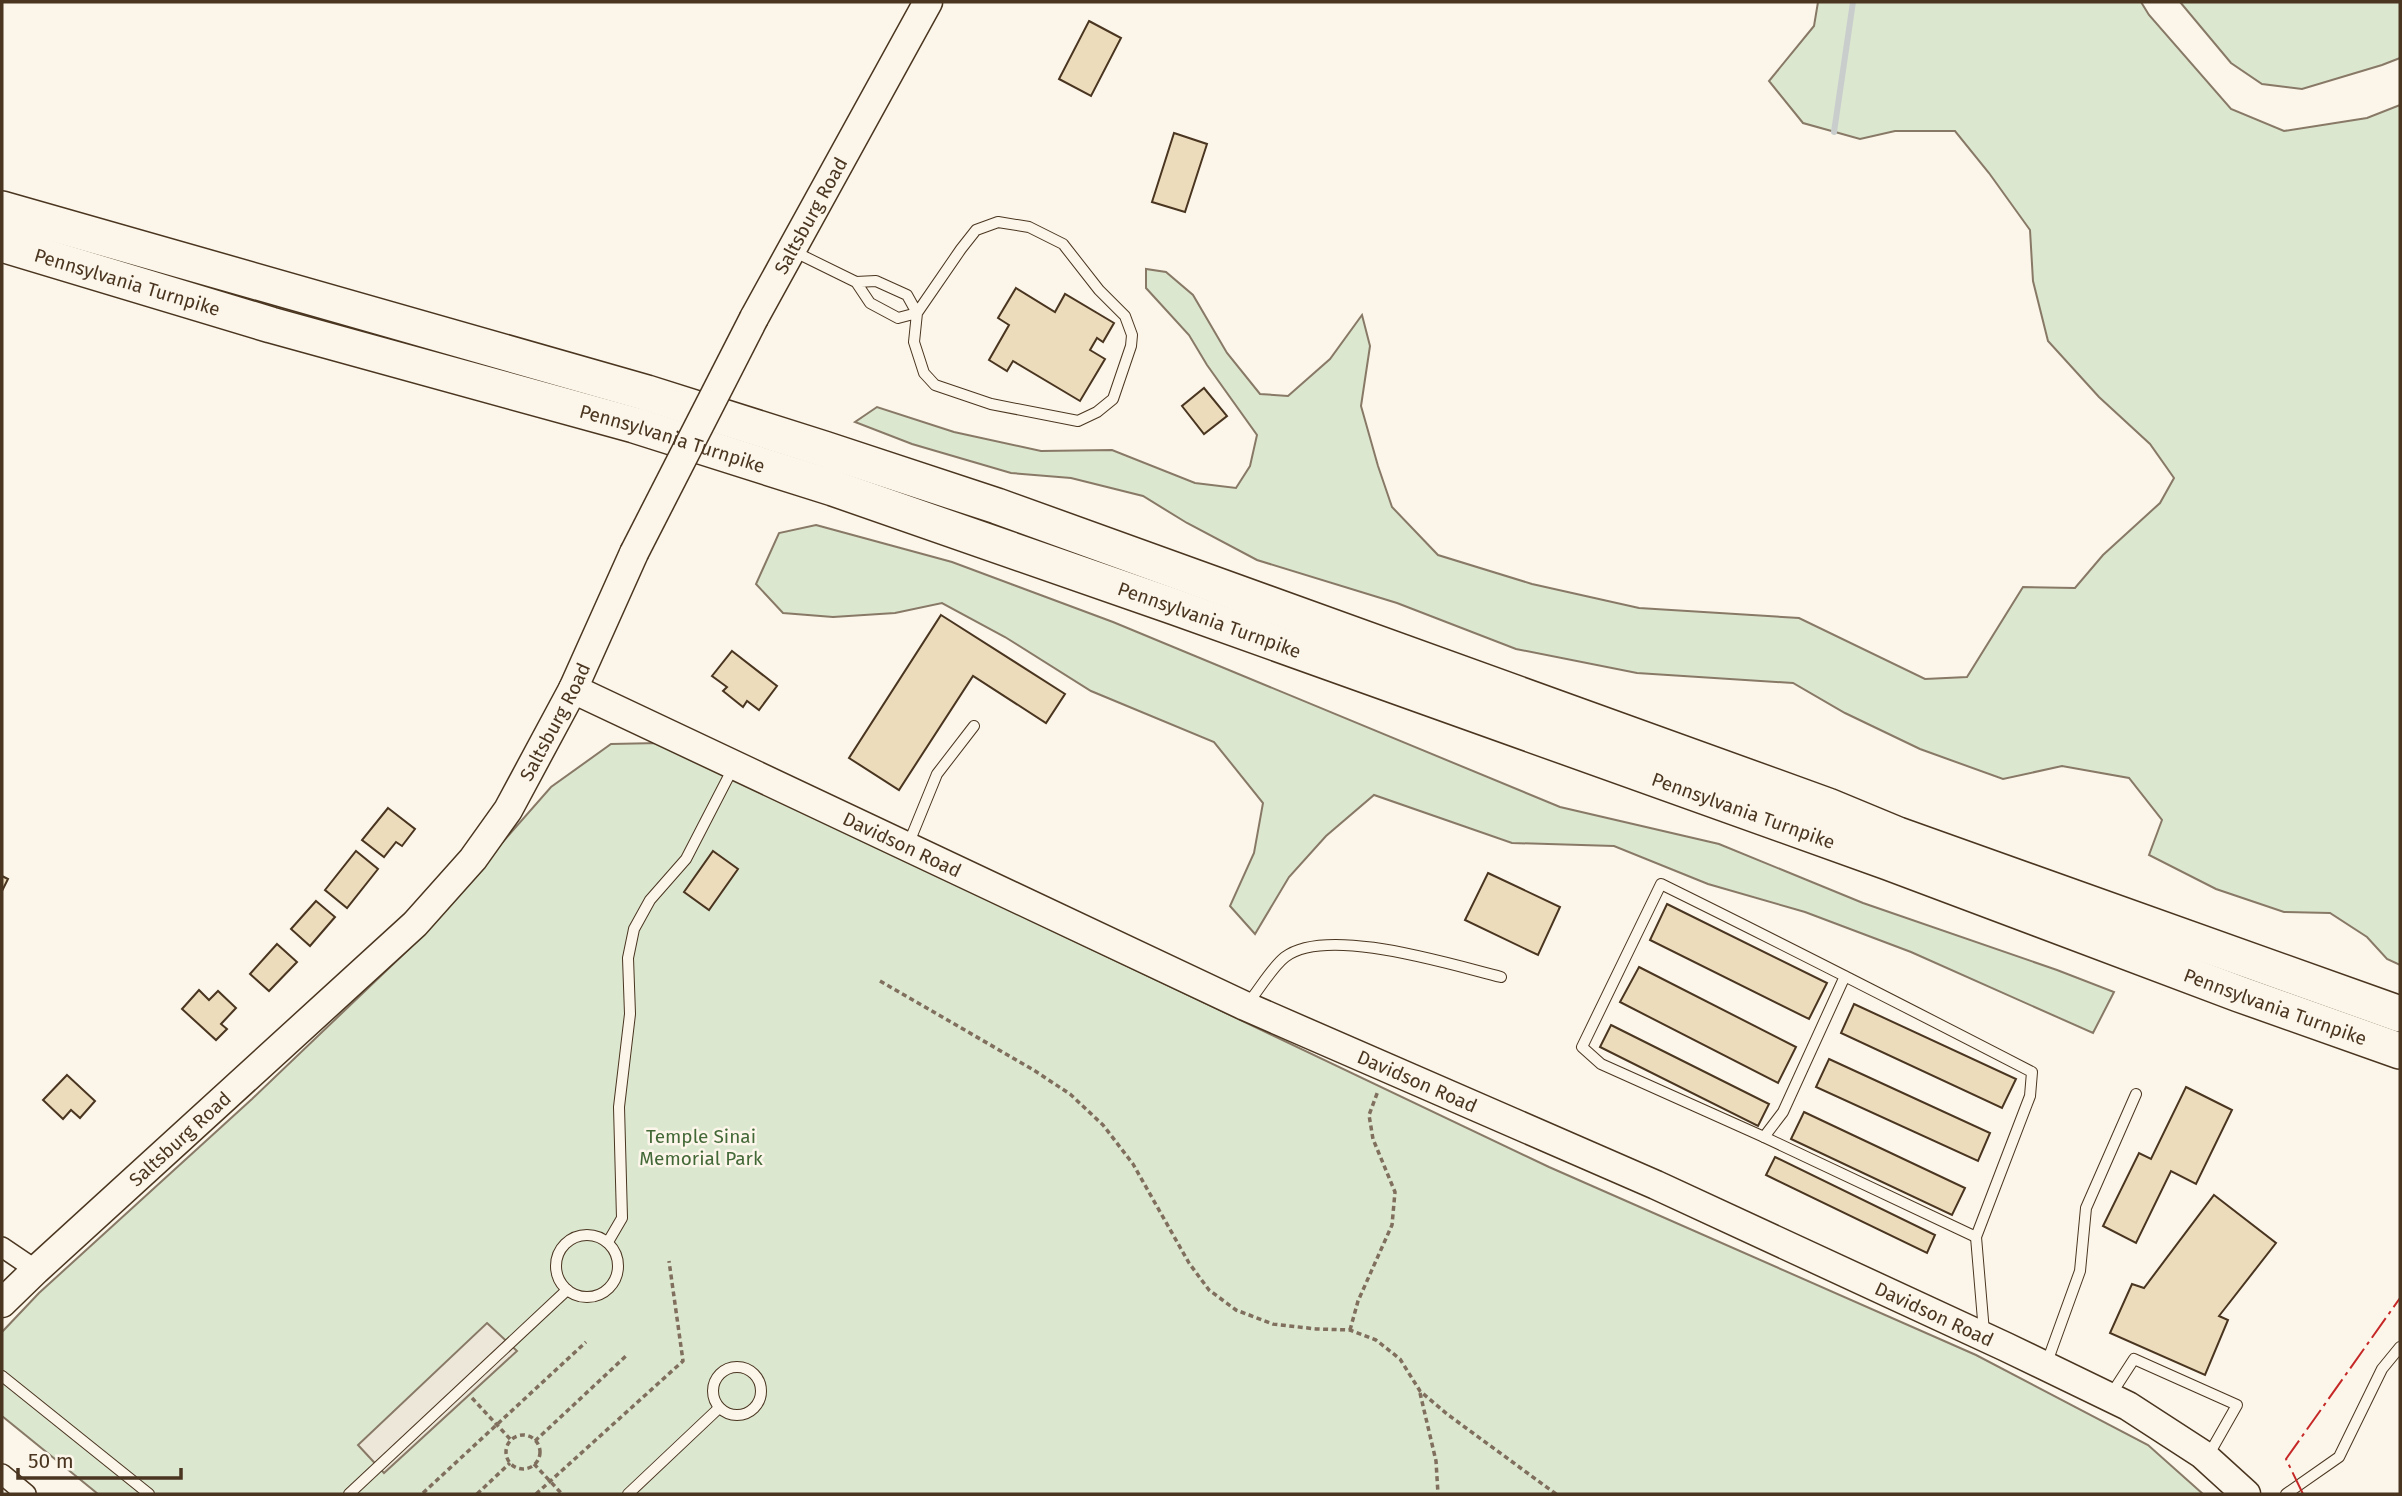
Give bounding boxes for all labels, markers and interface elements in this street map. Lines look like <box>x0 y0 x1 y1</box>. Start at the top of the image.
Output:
street label: Saltsburg Road <box>769 153 852 278</box>
street label: Pennsylvania Turnpike <box>32 243 223 321</box>
street label: Pennsylvania Turnpike <box>577 399 768 477</box>
street label: Pennsylvania Turnpike <box>1115 577 1304 663</box>
street label: Saltsburg Road <box>514 659 595 785</box>
street label: Pennsylvania Turnpike <box>1649 767 1838 854</box>
street label: Davidson Road <box>839 807 965 882</box>
street label: Pennsylvania Turnpike <box>2181 963 2370 1050</box>
street label: Davidson Road <box>1354 1045 1481 1117</box>
street label: Saltsburg Road <box>124 1086 236 1191</box>
park label: Temple Sinai Memorial Park <box>639 1125 763 1170</box>
street label: Davidson Road <box>1871 1276 1997 1351</box>
scale bar <box>18 1436 180 1480</box>
text: 50 m <box>28 1448 74 1474</box>

